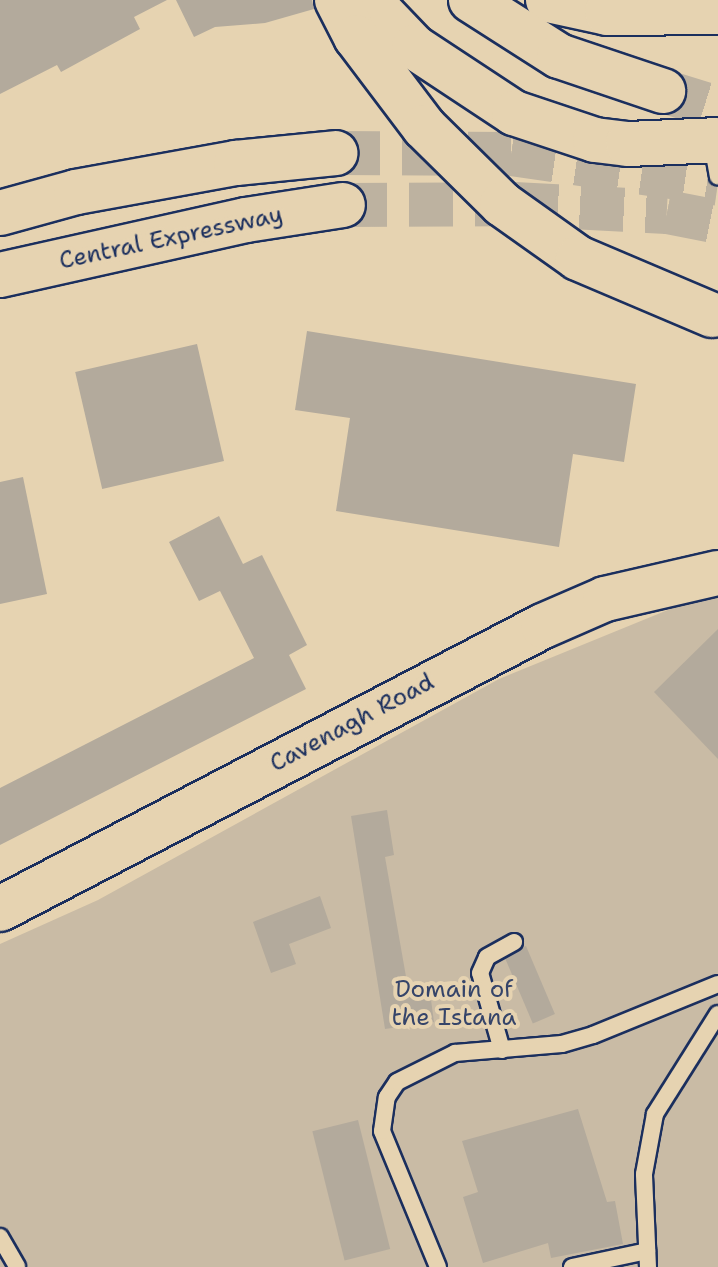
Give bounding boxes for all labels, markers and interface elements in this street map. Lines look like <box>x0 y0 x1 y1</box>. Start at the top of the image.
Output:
street label: Central Expressway <box>57 200 285 276</box>
street label: Cavenagh Road <box>265 668 439 778</box>
park label: Domain of the Istana <box>391 976 517 1032</box>

